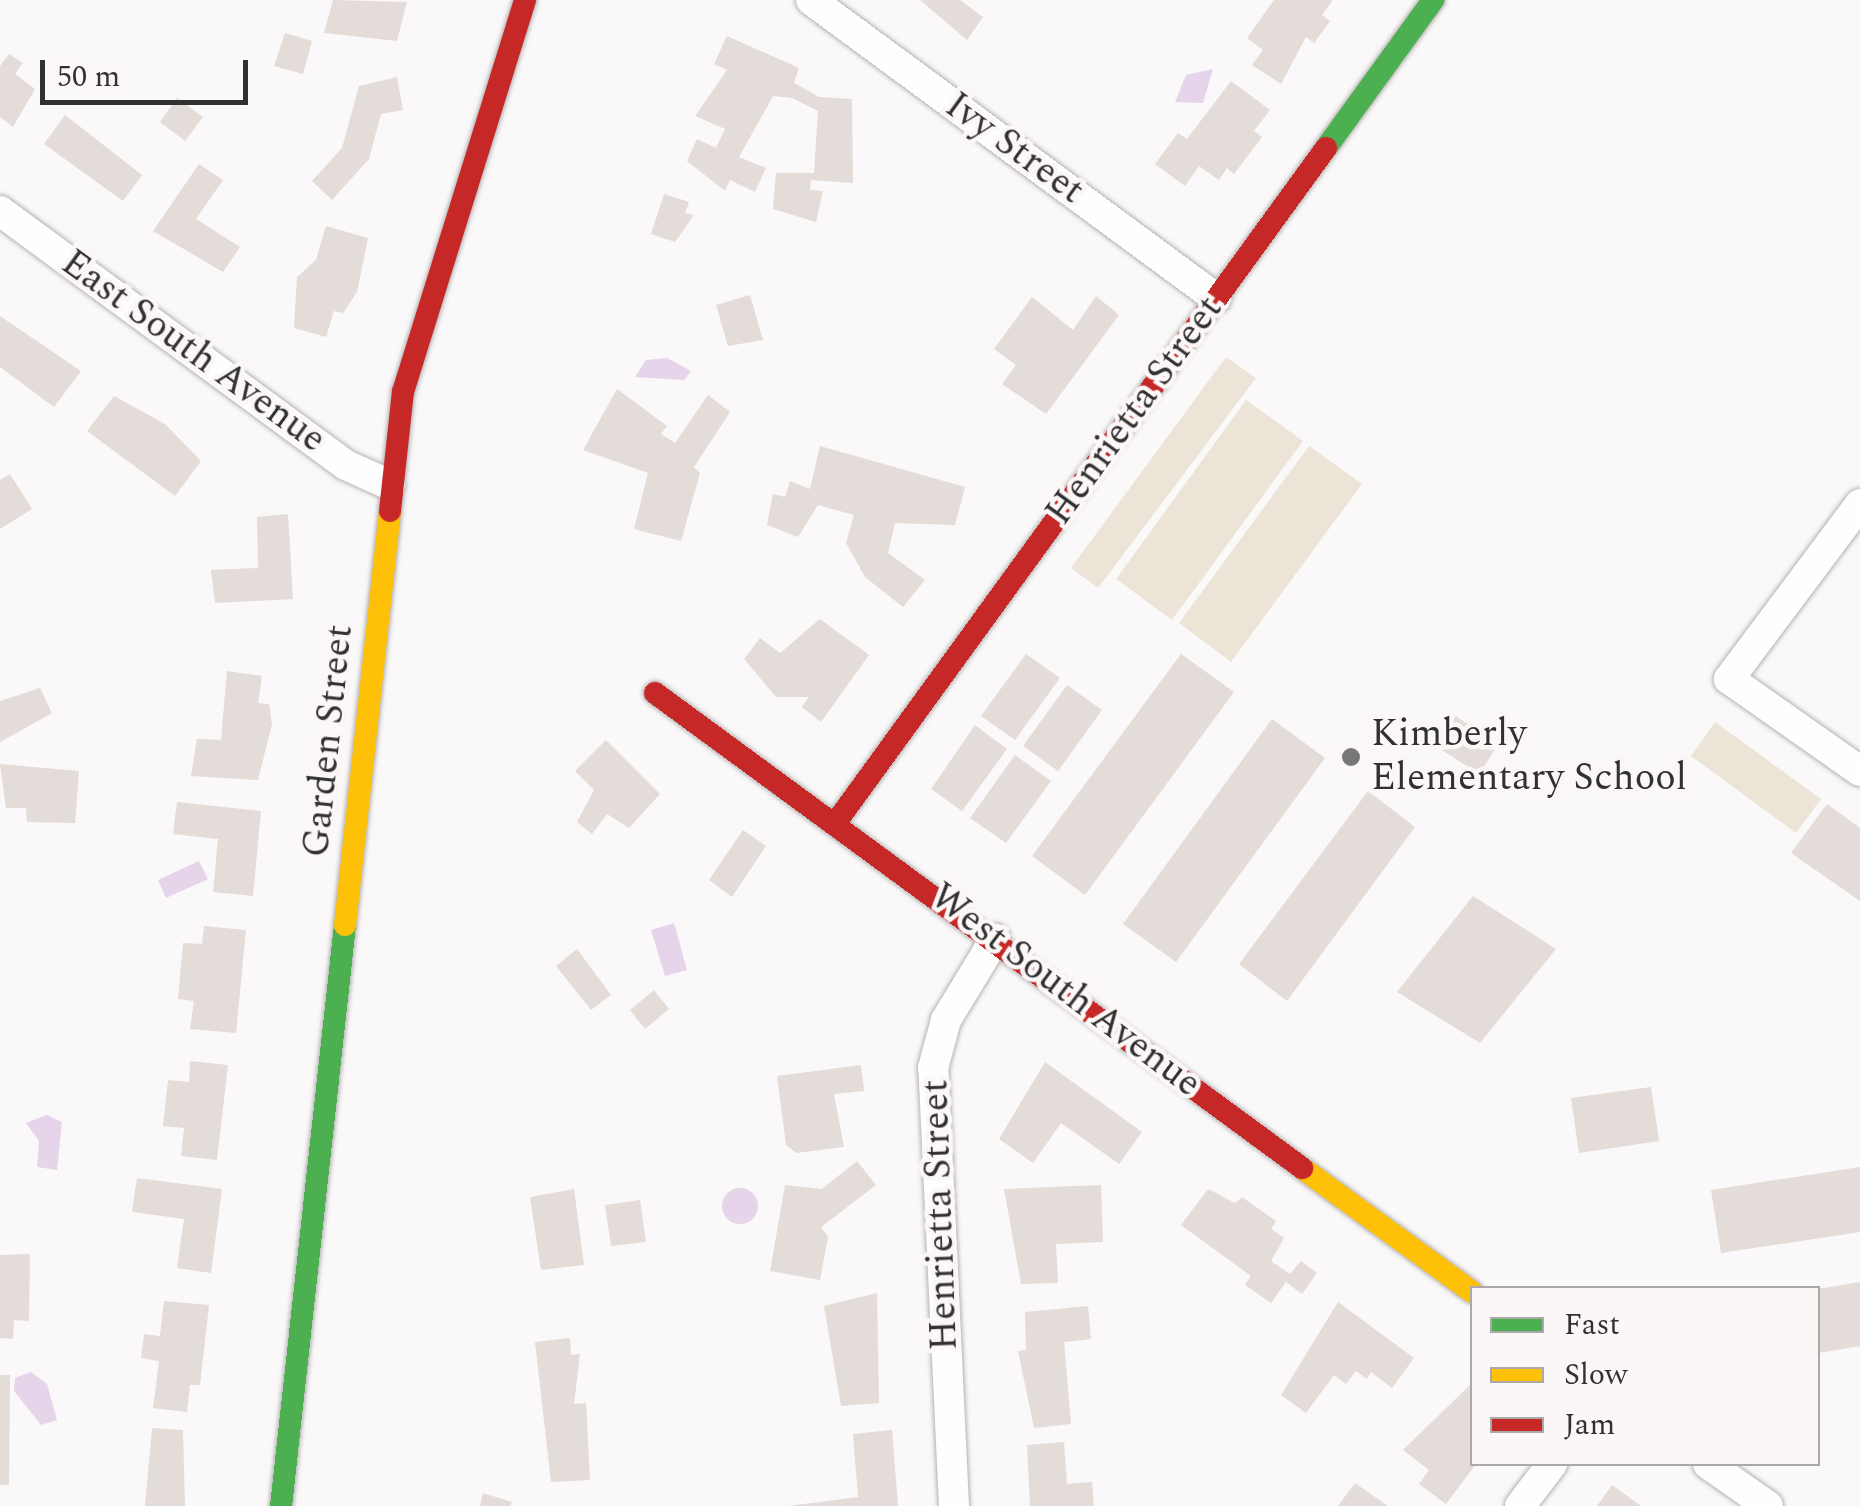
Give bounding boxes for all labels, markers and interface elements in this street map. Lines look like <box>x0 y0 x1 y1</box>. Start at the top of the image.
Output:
scale bar <box>45 40 252 102</box>
text: 50 m <box>57 54 120 100</box>
street label: Ivy Street <box>936 83 1092 215</box>
street label: East South Avenue <box>52 241 334 463</box>
street label: Henrietta Street <box>1037 288 1233 534</box>
street label: Garden Street <box>294 622 364 860</box>
place label: Kimberly Elementary School <box>1371 712 1687 802</box>
marker: Kimberly Elementary School <box>1340 746 1362 768</box>
street label: West South Avenue <box>921 874 1209 1108</box>
street label: Henrietta Street <box>913 1079 969 1351</box>
legend <box>1470 1286 1820 1466</box>
text: Fast <box>1564 1302 1620 1348</box>
text: Slow <box>1564 1352 1628 1398</box>
text: Jam <box>1564 1402 1615 1448</box>

